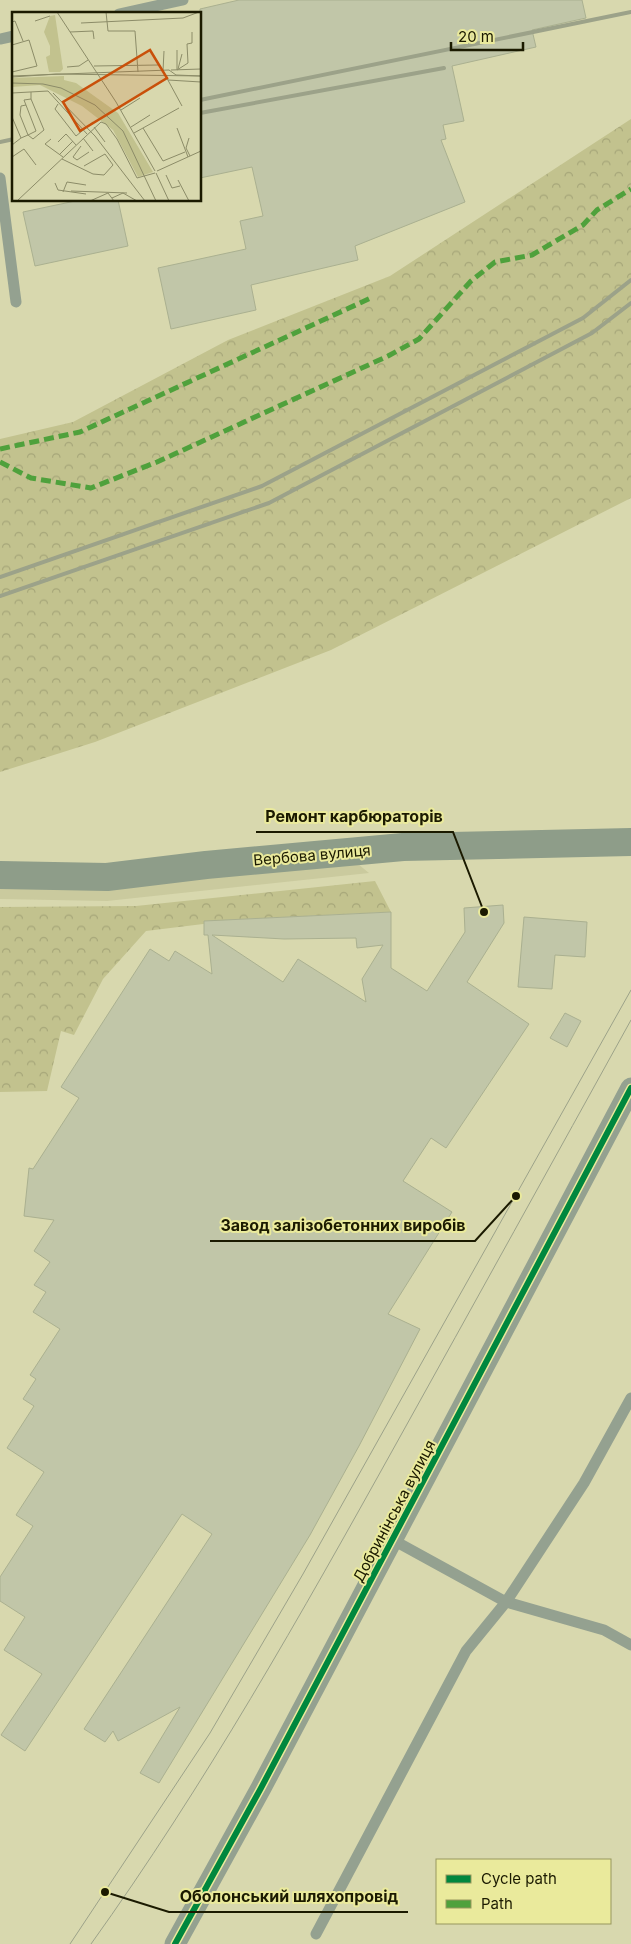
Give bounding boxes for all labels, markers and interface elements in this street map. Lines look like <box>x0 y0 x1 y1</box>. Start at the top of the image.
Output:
inset map <box>12 12 201 201</box>
scale bar <box>451 20 524 52</box>
text: 20 m <box>458 27 494 46</box>
callout: Ремонт карбюраторів <box>256 801 453 832</box>
text: Ремонт карбюраторів <box>265 806 443 826</box>
street label: Вербова вулиця <box>253 840 371 870</box>
callout: Завод залізобетонних виробів <box>210 1210 475 1241</box>
text: Завод залізобетонних виробів <box>220 1215 466 1235</box>
street label: Добринінська вулиця <box>348 1437 440 1585</box>
legend <box>436 1859 611 1924</box>
text: Cycle path <box>481 1869 557 1888</box>
callout: Оболонський шляхопровід <box>169 1881 408 1912</box>
text: Оболонський шляхопровід <box>180 1886 399 1906</box>
text: Path <box>481 1894 513 1913</box>

